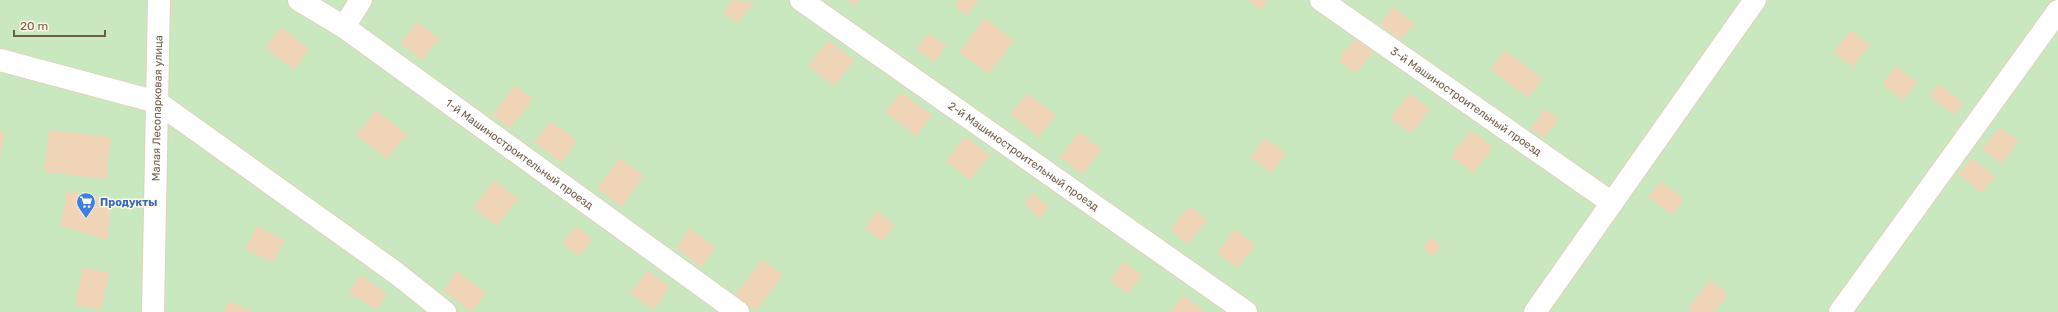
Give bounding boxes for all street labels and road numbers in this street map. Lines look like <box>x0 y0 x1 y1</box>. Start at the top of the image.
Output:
street label: Малая Лесопарковая улица <box>150 35 165 181</box>
street label: 3-й Машиностроительный проезд <box>1388 44 1544 159</box>
street label: 1-й Машиностроительный проезд <box>443 96 596 212</box>
street label: 2-й Машиностроительный проезд <box>946 99 1102 214</box>

